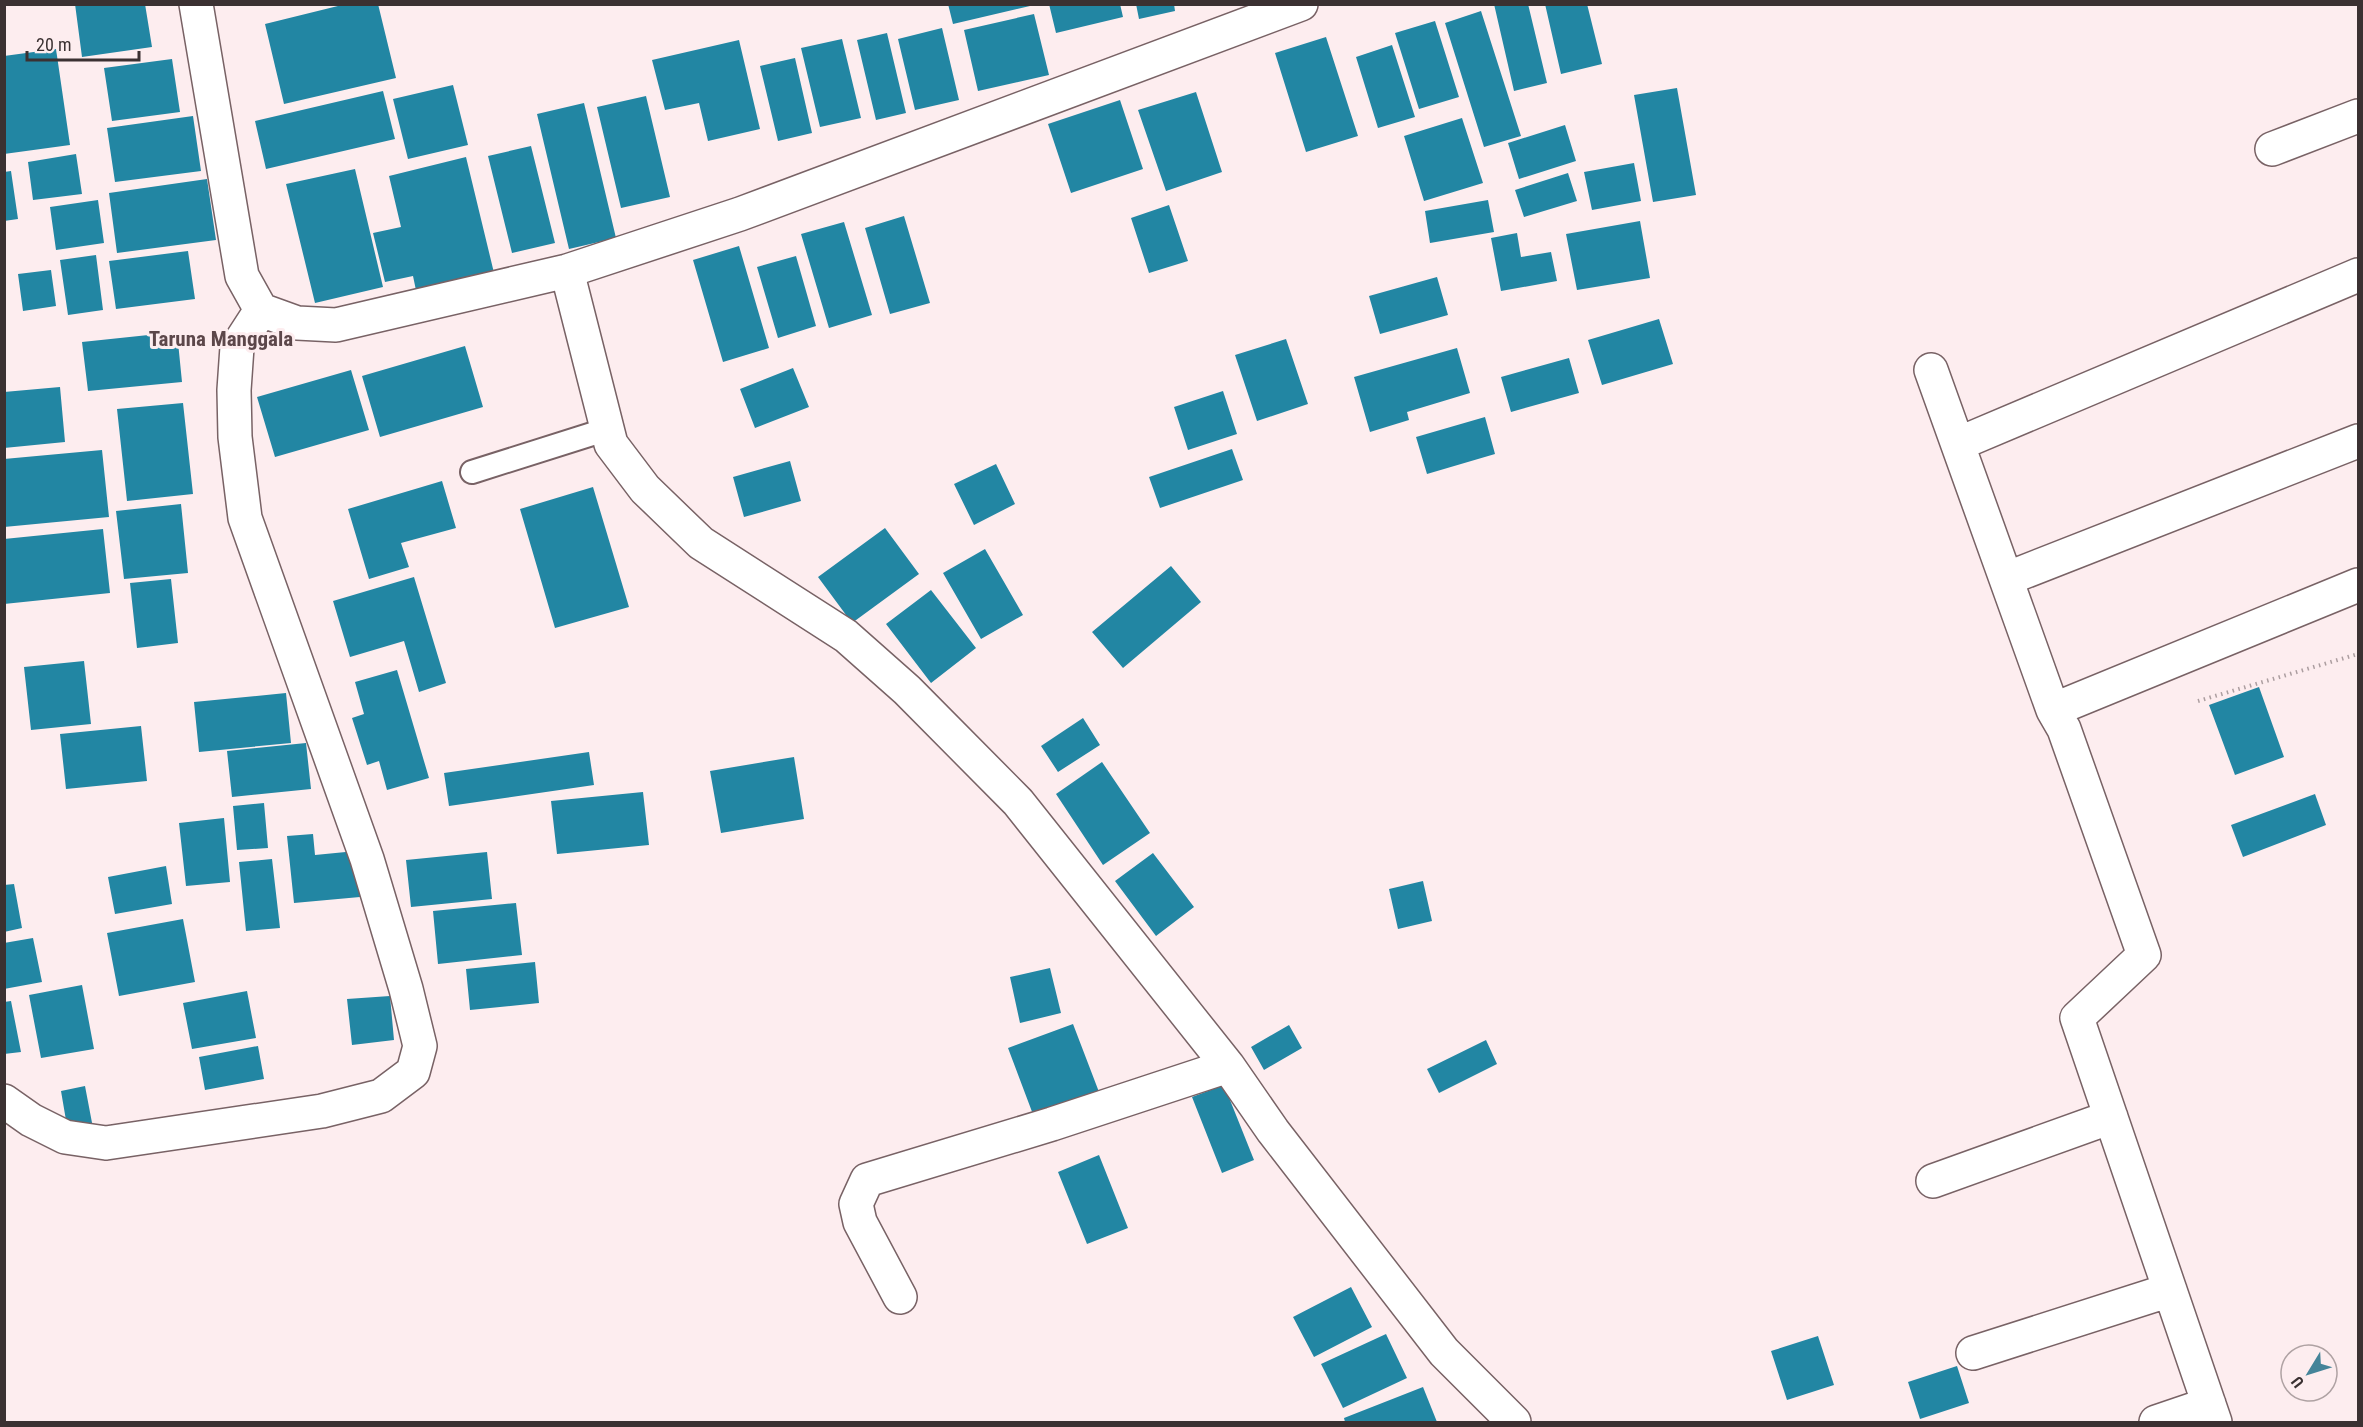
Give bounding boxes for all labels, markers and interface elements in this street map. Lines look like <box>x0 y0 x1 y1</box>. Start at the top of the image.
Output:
scale bar <box>27 24 140 62</box>
text: 20 m <box>36 34 71 55</box>
district label: Taruna Manggala <box>149 327 293 351</box>
north arrow <box>2279 1343 2339 1403</box>
text: U <box>2287 1372 2308 1391</box>

